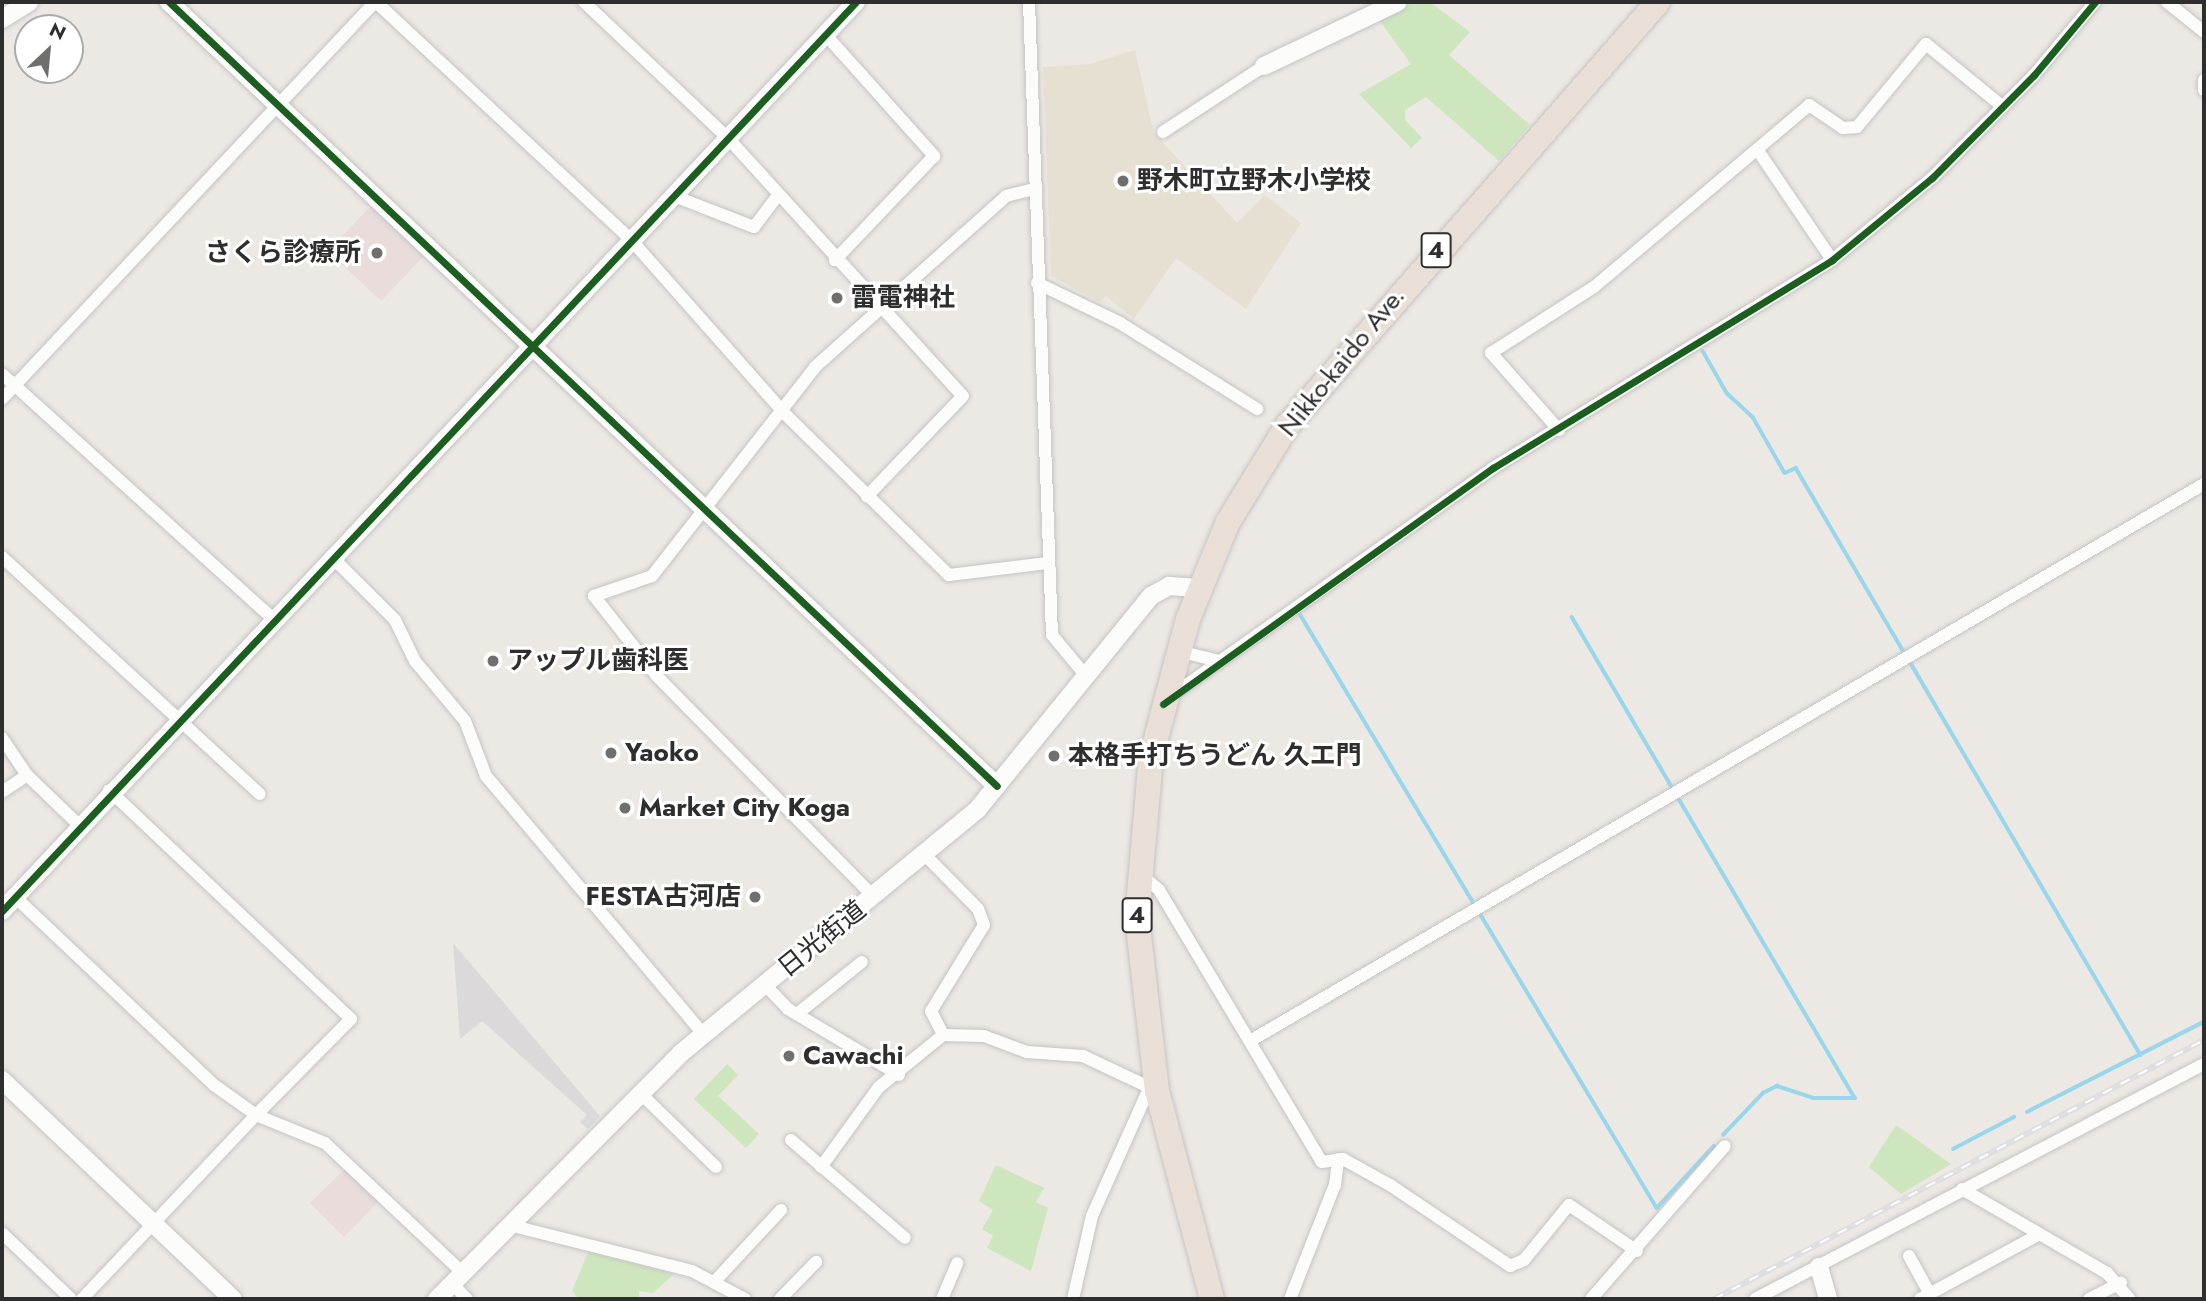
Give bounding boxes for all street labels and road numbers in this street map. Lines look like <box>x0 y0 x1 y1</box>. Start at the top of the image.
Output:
road number: 4 <box>1420 230 1452 270</box>
street label: Nikko-kaido Ave. <box>1272 281 1412 443</box>
street label: 日光街道 <box>772 894 872 984</box>
road number: 4 <box>1121 894 1153 936</box>

